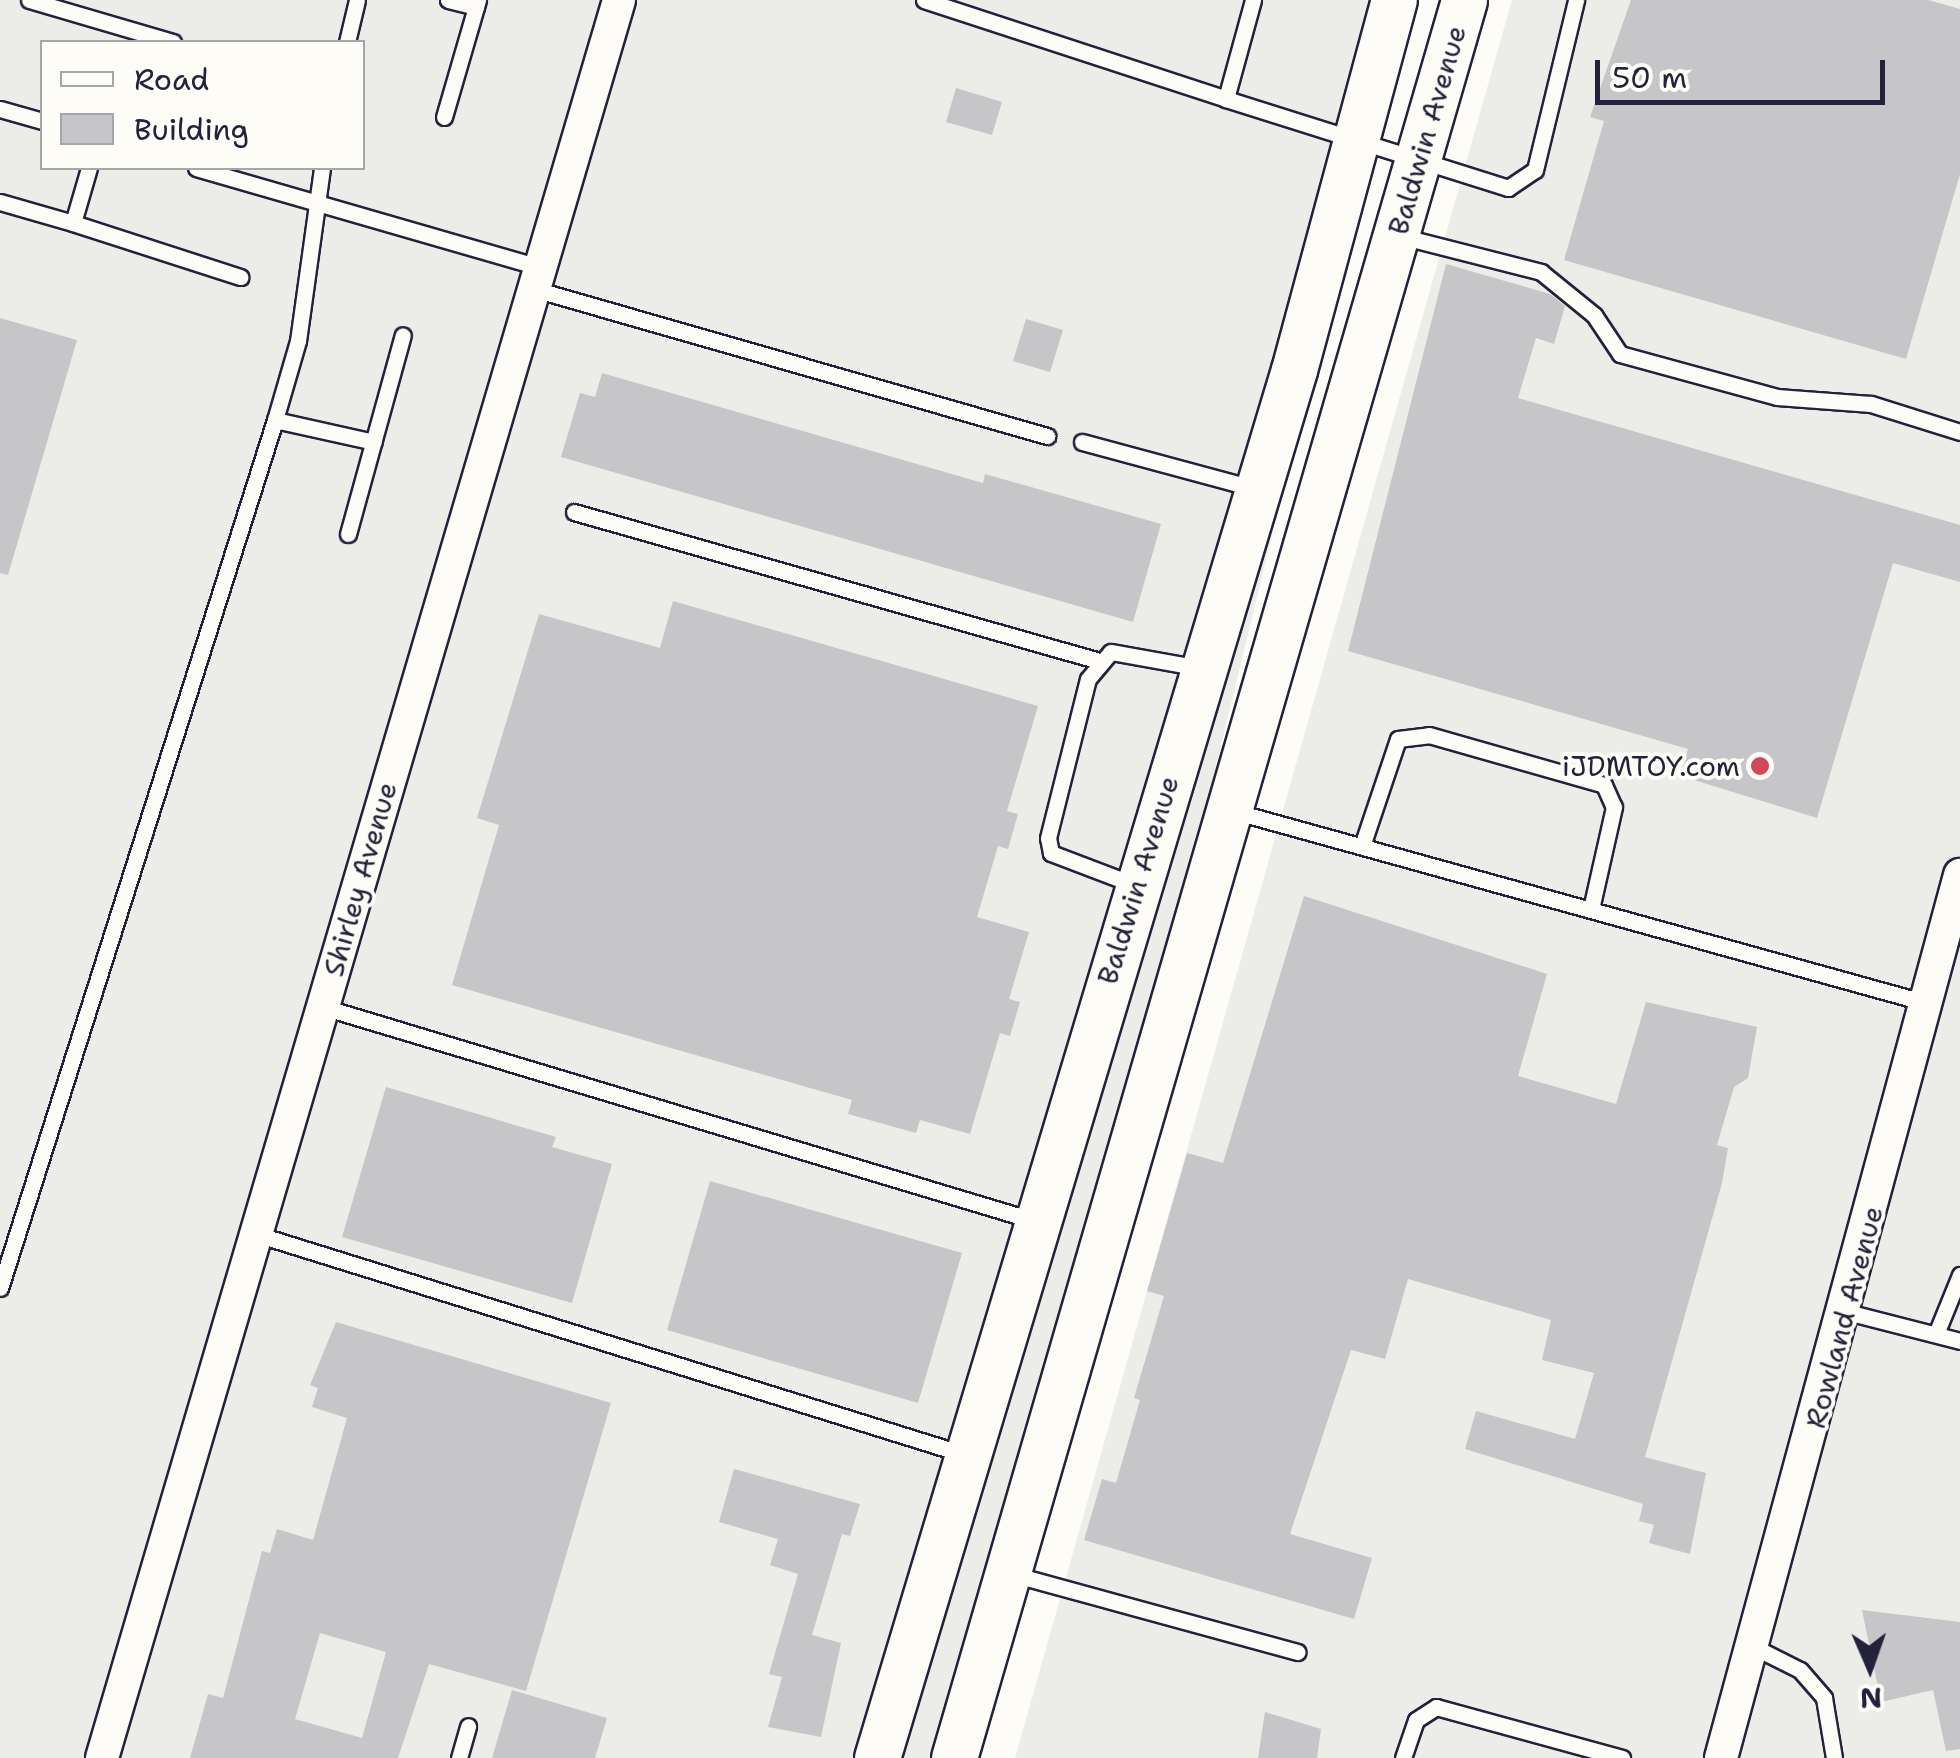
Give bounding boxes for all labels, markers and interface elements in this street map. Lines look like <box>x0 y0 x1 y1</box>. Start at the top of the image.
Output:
street label: Baldwin Avenue <box>1381 21 1473 239</box>
legend <box>40 40 365 170</box>
scale bar <box>1600 40 1890 102</box>
text: 50 m <box>1612 57 1687 98</box>
text: Road <box>134 59 209 100</box>
text: Building <box>134 109 249 150</box>
place label: iJDMTOY.com <box>1562 749 1740 783</box>
marker: iJDMTOY.com <box>1749 755 1771 777</box>
street label: Baldwin Avenue <box>1090 772 1186 988</box>
street label: Shirley Avenue <box>316 778 404 980</box>
street label: Rowland Avenue <box>1798 1202 1890 1432</box>
north arrow <box>1820 1618 1920 1718</box>
text: N <box>1859 1679 1883 1717</box>

